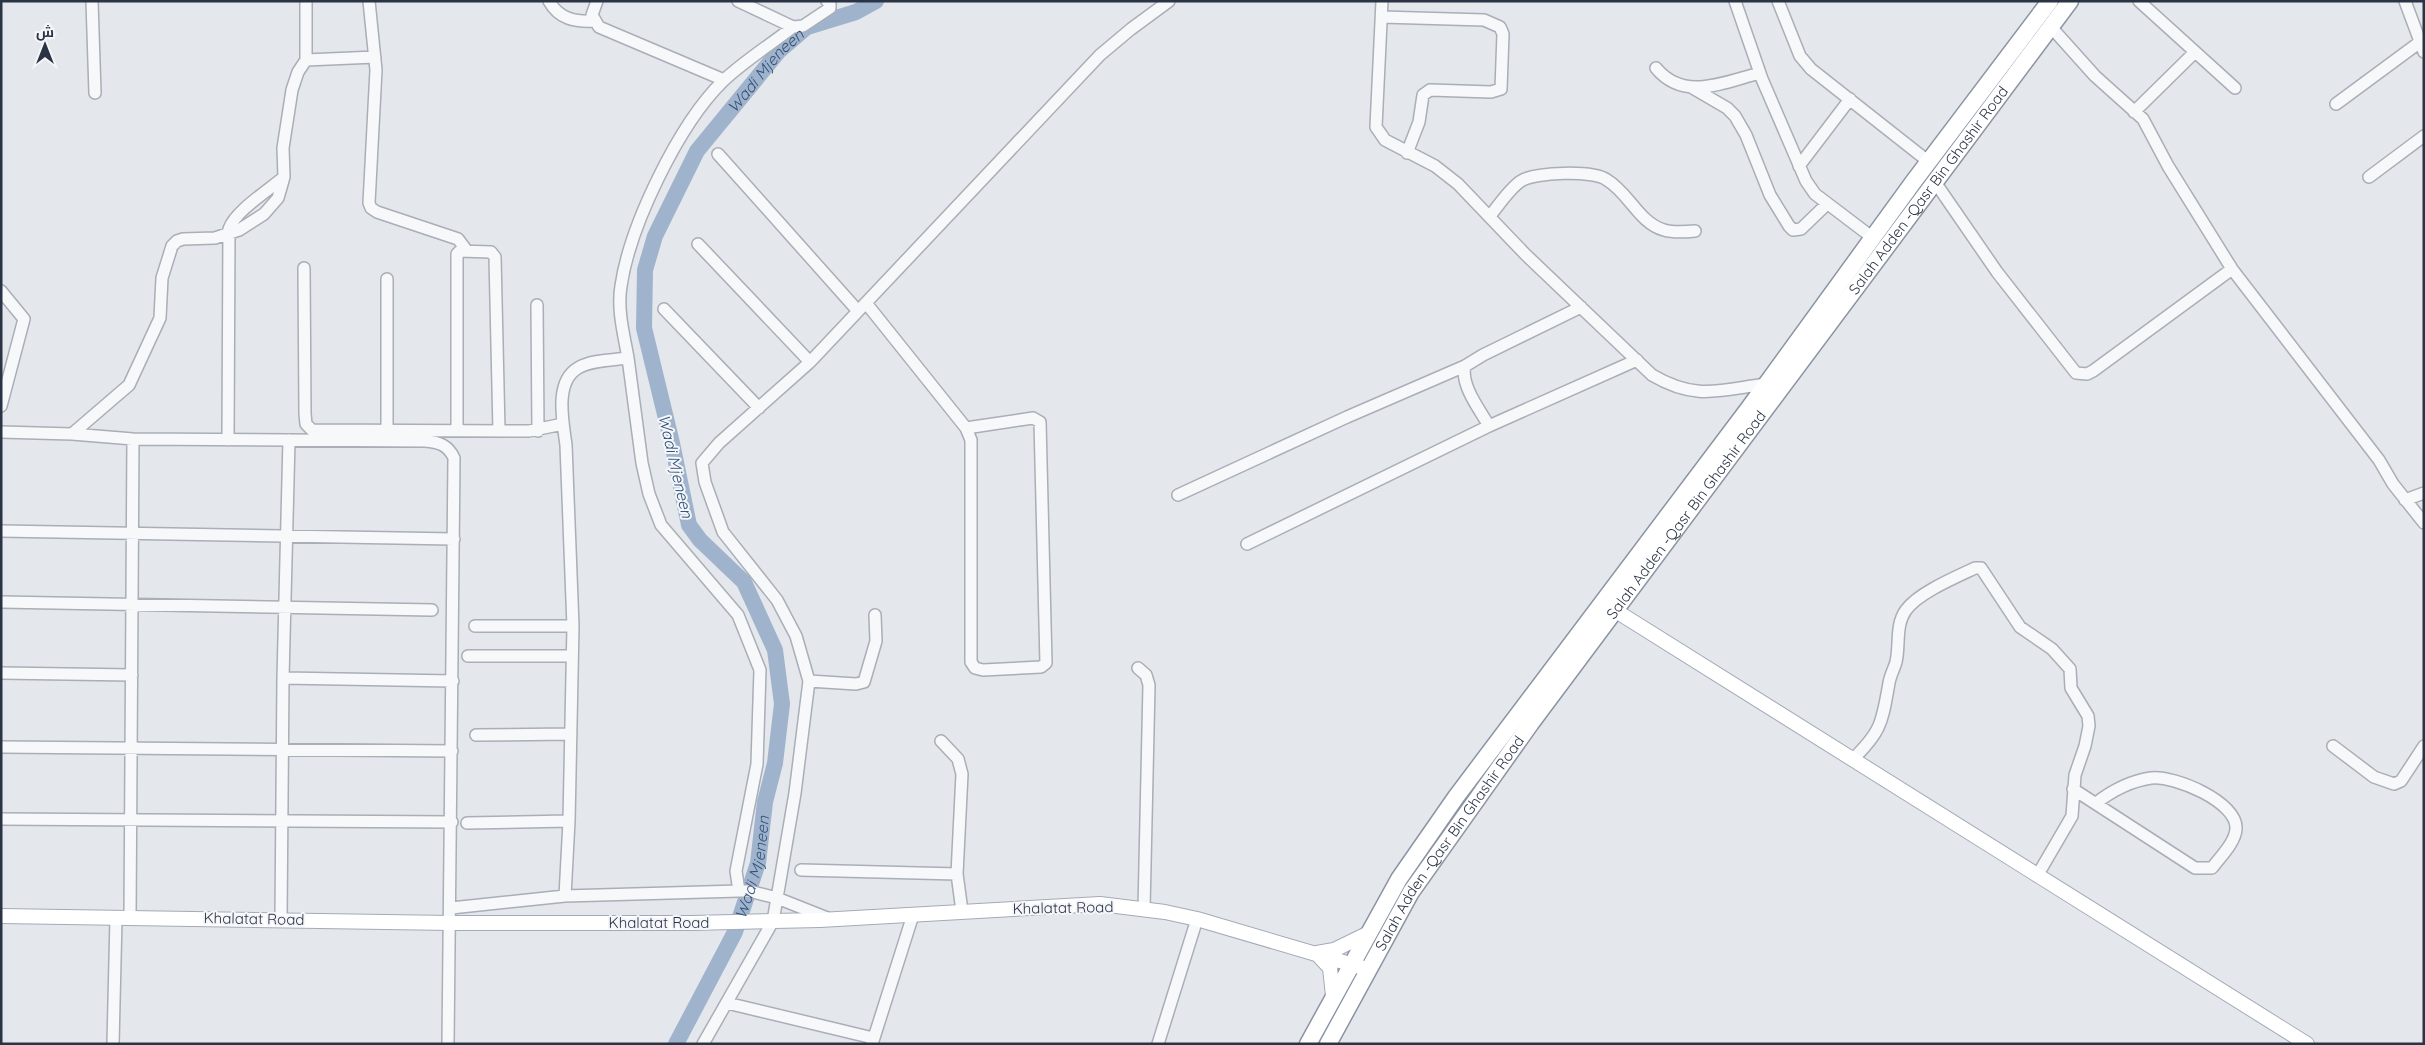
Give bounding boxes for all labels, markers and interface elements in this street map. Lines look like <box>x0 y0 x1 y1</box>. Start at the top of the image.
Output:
north arrow <box>20 20 70 70</box>
text: ش <box>36 23 54 41</box>
water label: Wadi Mjeneen <box>723 24 808 117</box>
street label: Salah Adden -Qasr Bin Ghashir Road <box>1844 82 2012 298</box>
street label: Salah Adden -Qasr Bin Ghashir Road <box>1602 407 1770 623</box>
water label: Wadi Mjeneen <box>654 412 698 520</box>
street label: Salah Adden -Qasr Bin Ghashir Road <box>1371 732 1528 954</box>
water label: Wadi Mjeneen <box>730 814 773 921</box>
street label: Khalatat Road <box>1012 897 1114 918</box>
street label: Khalatat Road <box>203 908 305 929</box>
street label: Khalatat Road <box>609 913 709 932</box>

